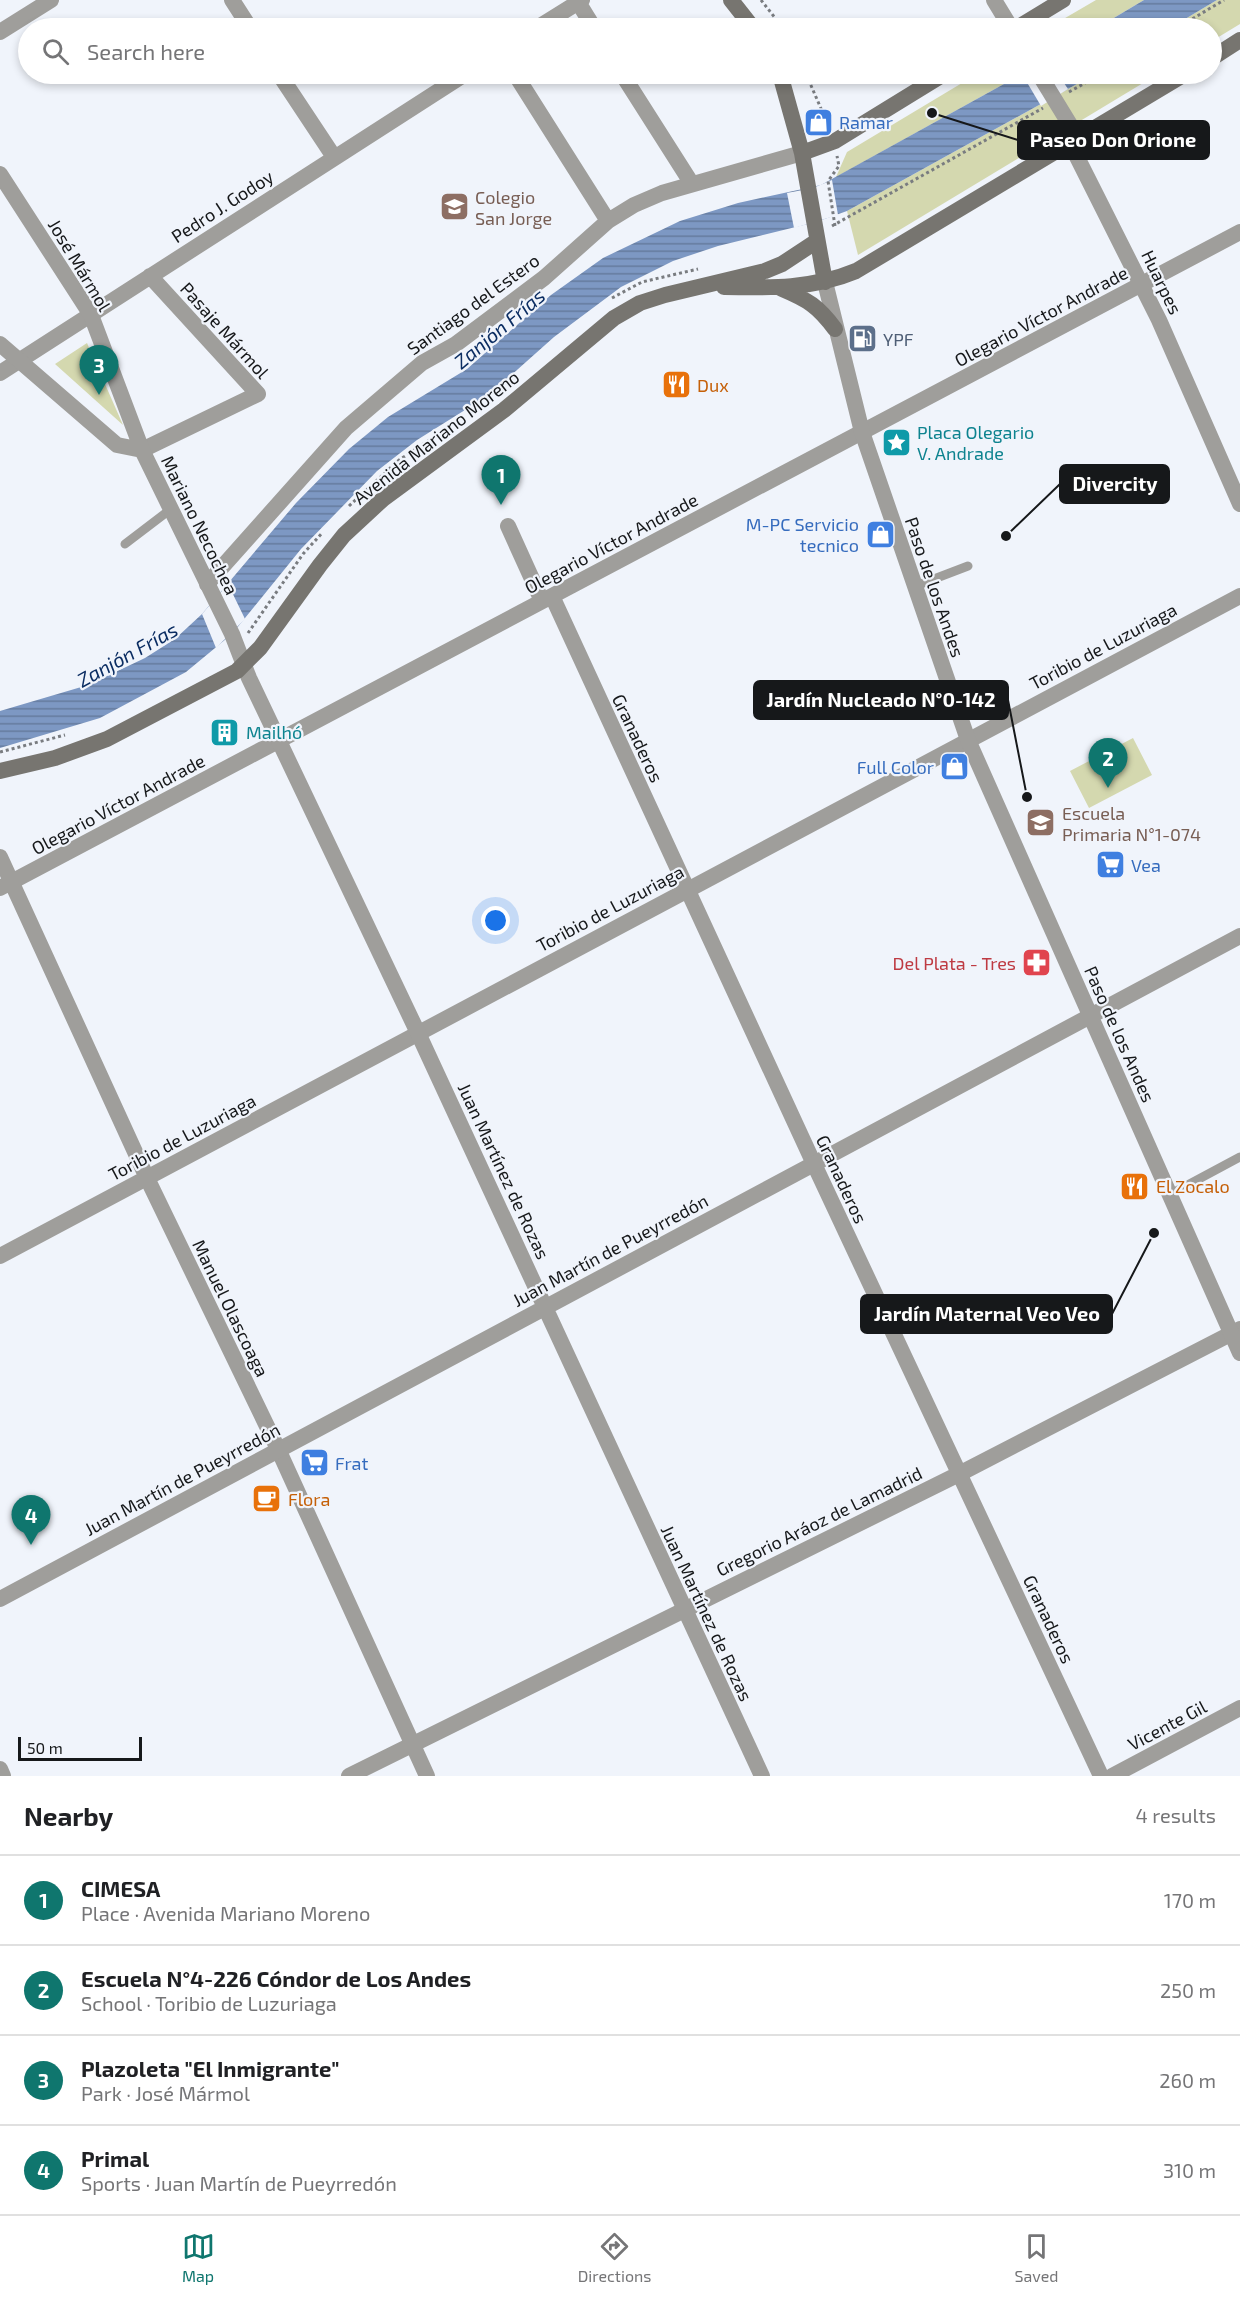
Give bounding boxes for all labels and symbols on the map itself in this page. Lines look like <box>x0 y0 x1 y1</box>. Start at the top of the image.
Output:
shop icon: Ramar <box>802 106 834 138</box>
place label: Ramar <box>839 111 893 133</box>
callout: Paseo Don Orione <box>1018 121 1209 159</box>
text: Paseo Don Orione <box>1030 127 1196 151</box>
street label: Pedro J. Godoy <box>167 165 277 247</box>
place label: Colegio San Jorge <box>475 186 552 229</box>
school or university icon: Colegio San Jorge <box>438 191 470 223</box>
street label: José Mármol <box>44 215 116 316</box>
street label: Huarpes <box>1137 246 1187 318</box>
street label: Santiago del Estero <box>403 249 543 359</box>
street label: Olegario Víctor Andrade <box>951 261 1131 371</box>
street label: Pasaje Mármol <box>176 277 274 383</box>
water label: Zanjón Frías <box>449 283 549 373</box>
fuel station icon: YPF <box>846 323 878 355</box>
place label: YPF <box>883 328 914 350</box>
pin: 3 <box>80 346 118 395</box>
street label: Avenida Mariano Moreno <box>349 365 523 509</box>
restaurant icon: Dux <box>660 369 692 401</box>
place label: Dux <box>697 374 729 396</box>
place label: Placa Olegario V. Andrade <box>917 421 1034 464</box>
place icon: Placa Olegario V. Andrade <box>880 426 912 458</box>
street label: Mariano Necochea <box>157 452 243 598</box>
pin: 1 <box>482 456 520 505</box>
callout: Divercity <box>1060 465 1169 503</box>
text: Divercity <box>1072 471 1158 496</box>
street label: Olegario Víctor Andrade <box>521 488 701 598</box>
place label: M-PC Servicio tecnico <box>746 513 859 556</box>
street label: Paso de los Andes <box>901 514 969 660</box>
shop icon: M-PC Servicio tecnico <box>864 518 896 550</box>
street label: Toribio de Luzuriaga <box>1026 598 1180 694</box>
water label: Zanjón Frías <box>73 617 181 691</box>
callout: Jardín Nucleado N°0-142 <box>754 681 1008 719</box>
text: Jardín Nucleado N°0-142 <box>766 687 996 711</box>
street label: Granaderos <box>608 690 668 786</box>
building icon: Mailhó <box>209 716 241 748</box>
place label: Mailhó <box>246 721 302 743</box>
pin: 2 <box>1088 738 1128 788</box>
street label: Olegario Víctor Andrade <box>28 749 208 859</box>
shop icon: Full Color <box>939 751 971 783</box>
place label: Full Color <box>857 756 934 778</box>
place label: Escuela Primaria N°1-074 <box>1062 802 1201 845</box>
school or university icon: Escuela Primaria N°1-074 <box>1025 807 1057 839</box>
supermarket icon: Vea <box>1094 849 1126 881</box>
place label: Vea <box>1131 854 1161 876</box>
street label: Toribio de Luzuriaga <box>533 860 687 956</box>
your location <box>481 906 510 935</box>
pharmacy icon: Del Plata - Tres <box>1021 947 1053 979</box>
place label: Del Plata - Tres <box>893 952 1016 974</box>
street label: Paso de los Andes <box>1080 962 1160 1106</box>
street label: Juan Martínez de Rozas <box>454 1079 554 1263</box>
street label: Toribio de Luzuriaga <box>105 1089 259 1185</box>
street label: Granaderos <box>812 1131 872 1227</box>
restaurant icon: El Zocalo <box>1119 1170 1151 1202</box>
place label: El Zocalo <box>1156 1175 1230 1197</box>
street label: Juan Martín de Pueyrredón <box>508 1189 712 1311</box>
street label: Manuel Olascoaga <box>188 1236 274 1380</box>
callout: Jardín Maternal Veo Veo <box>861 1295 1112 1333</box>
text: Jardín Maternal Veo Veo <box>874 1301 1100 1325</box>
street label: Juan Martín de Pueyrredón <box>80 1418 284 1540</box>
supermarket icon: Frat <box>298 1447 330 1479</box>
place label: Frat <box>335 1452 368 1474</box>
street label: Gregorio Aráoz de Lamadrid <box>712 1461 926 1581</box>
cafe icon: Flora <box>251 1483 283 1515</box>
place label: Flora <box>288 1488 330 1510</box>
pin: 4 <box>12 1496 51 1545</box>
street label: Juan Martínez de Rozas <box>657 1521 757 1705</box>
street label: Granaderos <box>1019 1571 1079 1667</box>
street label: Vicente Gil <box>1124 1695 1211 1755</box>
scale bar <box>18 1734 142 1762</box>

